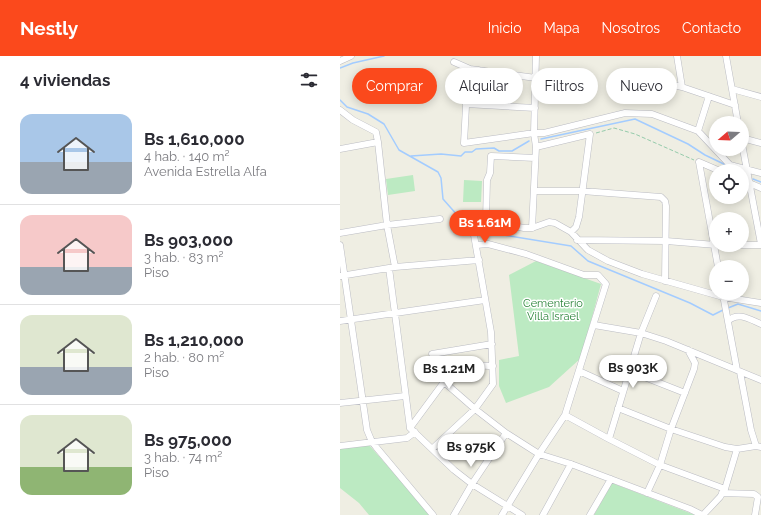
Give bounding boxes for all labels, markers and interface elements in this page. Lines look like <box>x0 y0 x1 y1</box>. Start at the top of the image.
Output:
text: Nestly <box>20 17 78 39</box>
text: Inicio <box>488 20 521 36</box>
text: Mapa <box>543 20 580 36</box>
text: Nosotros <box>602 20 660 36</box>
text: Contacto <box>682 20 741 36</box>
chip: Comprar <box>352 68 437 104</box>
chip: Alquilar <box>445 68 523 104</box>
chip: Filtros <box>531 68 598 104</box>
chip: Nuevo <box>606 68 677 104</box>
icon: filters <box>298 69 320 91</box>
text: 4 viviendas <box>20 70 110 90</box>
north arrow <box>709 116 749 156</box>
map controls <box>709 116 749 300</box>
text: Bs 1,610,000 <box>144 129 245 149</box>
icon: home <box>52 130 100 178</box>
text: 4 hab. · 140 m² <box>144 149 230 164</box>
text: Avenida Estrella Alfa <box>144 164 267 179</box>
button: locate <box>709 164 749 204</box>
pin: Bs 1.61M <box>444 210 526 244</box>
button: + <box>709 212 749 252</box>
text: Bs 1.61M <box>458 215 512 230</box>
text: Bs 903,000 <box>144 230 233 250</box>
icon: home <box>52 231 100 279</box>
text: 3 hab. · 83 m² <box>144 250 223 265</box>
button: − <box>709 260 749 300</box>
text: Piso <box>144 265 169 280</box>
park label: Cementerio Villa Israel <box>523 297 583 323</box>
text: Bs 1,210,000 <box>144 330 244 350</box>
icon: home <box>52 331 100 379</box>
text: 2 hab. · 80 m² <box>144 350 224 365</box>
pin: Bs 903K <box>596 355 670 389</box>
pin: Bs 1.21M <box>408 356 490 390</box>
text: Bs 903K <box>608 360 658 375</box>
text: Bs 1.21M <box>423 361 475 376</box>
text: Piso <box>144 365 169 380</box>
text: Bs 975,000 <box>144 430 232 450</box>
icon: home <box>52 431 100 479</box>
pin: Bs 975K <box>434 434 508 468</box>
text: Bs 975K <box>447 439 495 454</box>
text: 3 hab. · 74 m² <box>144 450 222 465</box>
text: Piso <box>144 465 169 480</box>

